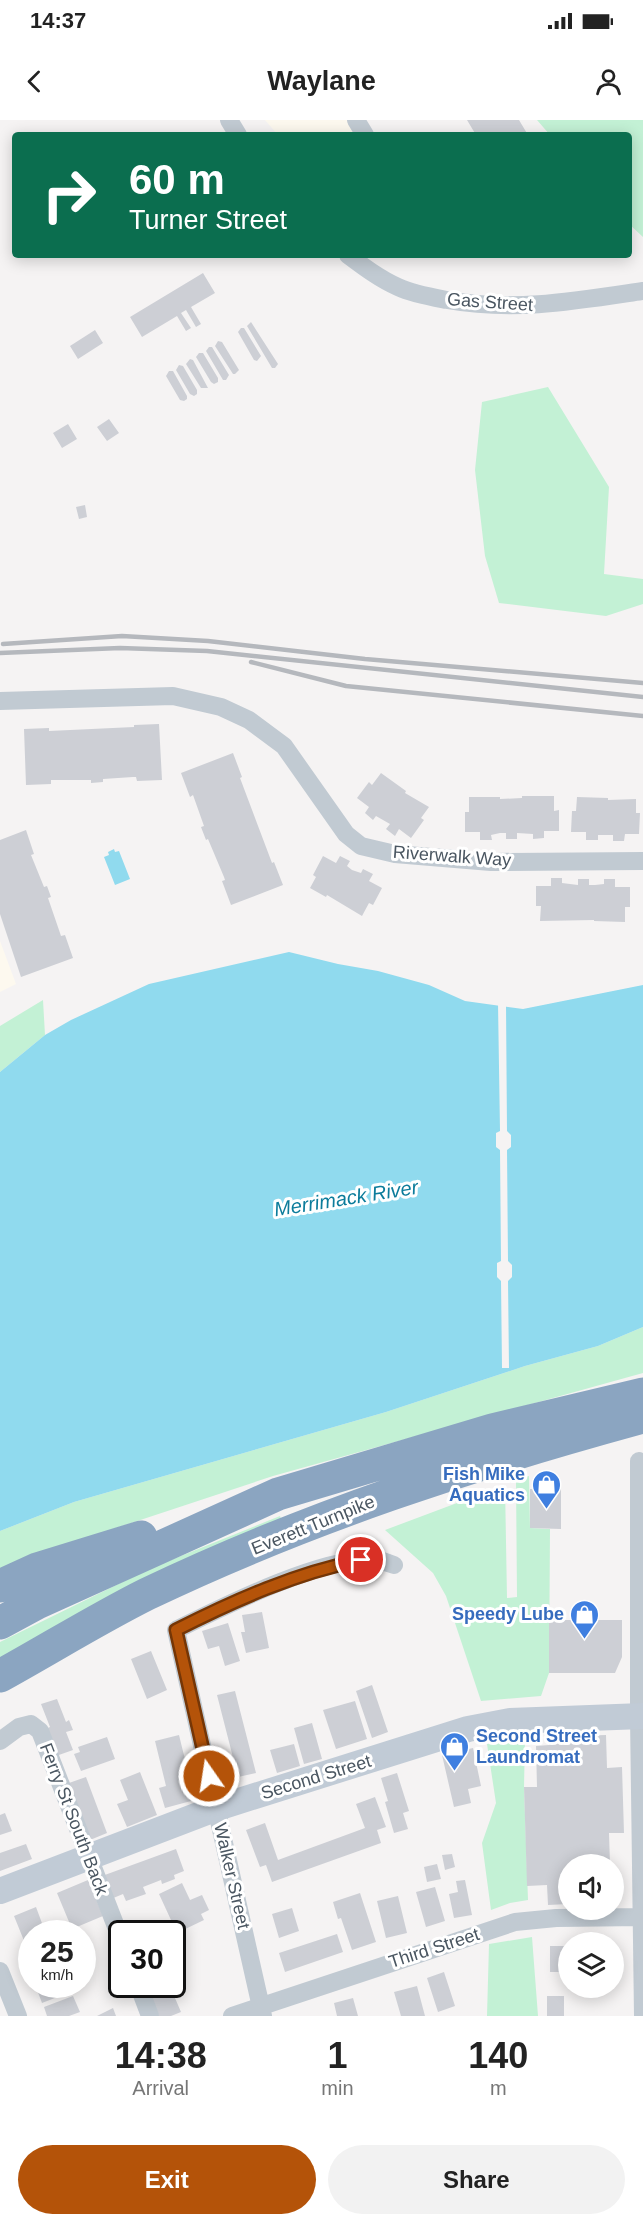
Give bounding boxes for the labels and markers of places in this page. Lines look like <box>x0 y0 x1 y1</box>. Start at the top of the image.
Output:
place label: Fish Mike Aquatics <box>443 1464 525 1505</box>
shop icon: Fish Mike Aquatics <box>530 1468 562 1510</box>
pin <box>335 1534 386 1585</box>
shop icon: Speedy Lube <box>569 1598 601 1640</box>
place label: Speedy Lube <box>452 1604 564 1624</box>
place label: Second Street Laundromat <box>476 1726 597 1767</box>
shop icon: Second Street Laundromat <box>439 1730 471 1772</box>

